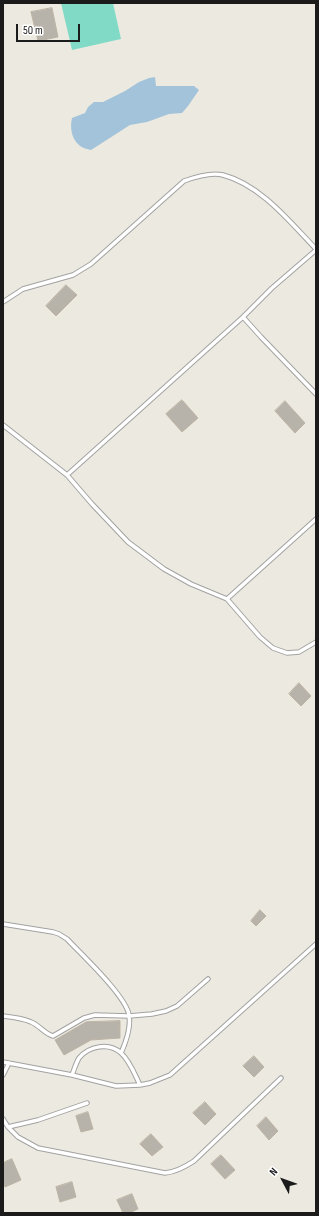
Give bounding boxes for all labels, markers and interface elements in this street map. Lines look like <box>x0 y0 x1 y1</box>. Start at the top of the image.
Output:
scale bar <box>18 16 82 42</box>
text: 50 m <box>23 23 43 38</box>
north arrow <box>263 1160 303 1200</box>
text: N <box>267 1165 280 1178</box>

